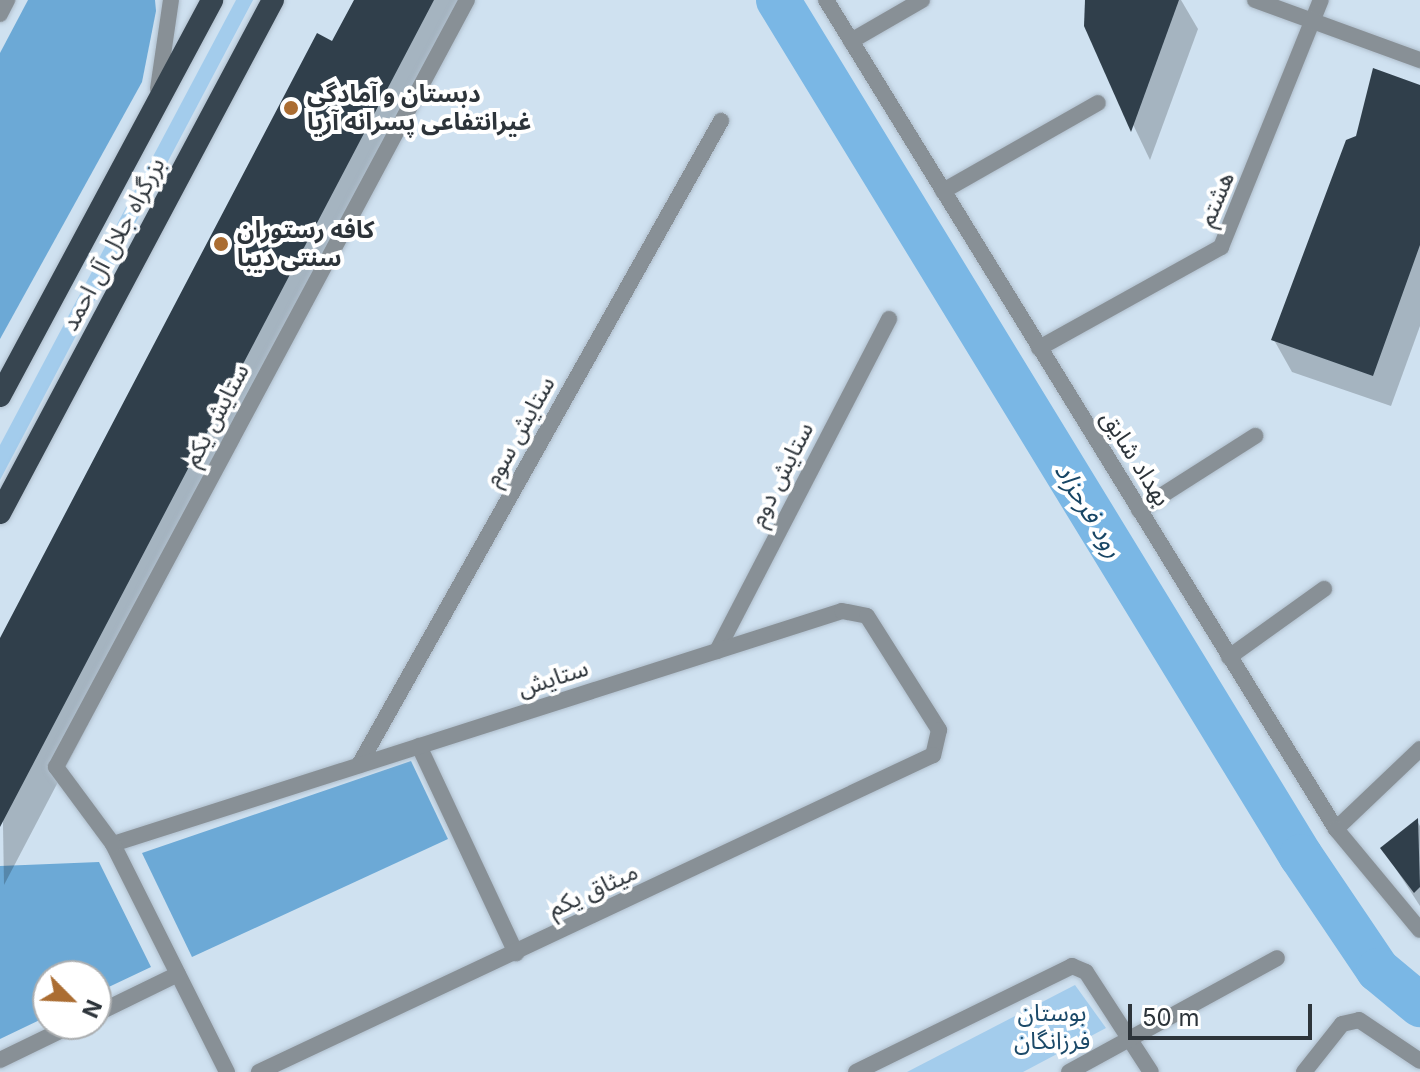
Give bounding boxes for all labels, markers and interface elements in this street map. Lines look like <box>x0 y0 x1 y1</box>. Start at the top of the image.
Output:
place label: دبستان و آمادگی غیرانتفاعی پسرانه آریا <box>307 80 531 136</box>
marker: دبستان و آمادگی غیرانتفاعی پسرانه آریا <box>282 99 300 117</box>
street label: بزرگراه جلال آل احمد <box>55 152 171 336</box>
street label: هشتم <box>1192 167 1240 231</box>
place label: کافه رستوران سنتی دیبا <box>237 216 375 272</box>
marker: کافه رستوران سنتی دیبا <box>212 235 230 253</box>
street label: ستایش یکم <box>177 359 255 471</box>
street label: ستایش سوم <box>477 371 561 491</box>
street label: بهداد شایق <box>1095 405 1177 511</box>
street label: ستایش دوم <box>743 417 819 531</box>
water label: رود فرحزاد <box>1049 457 1129 563</box>
street label: ستایش <box>514 653 592 703</box>
street label: میثاق یکم <box>544 857 642 923</box>
north arrow <box>32 960 112 1040</box>
scale bar <box>1132 988 1316 1038</box>
text: N <box>77 996 107 1022</box>
park label: بوستان فرزانگان <box>1014 999 1090 1055</box>
text: 50 m <box>1142 1003 1200 1032</box>

